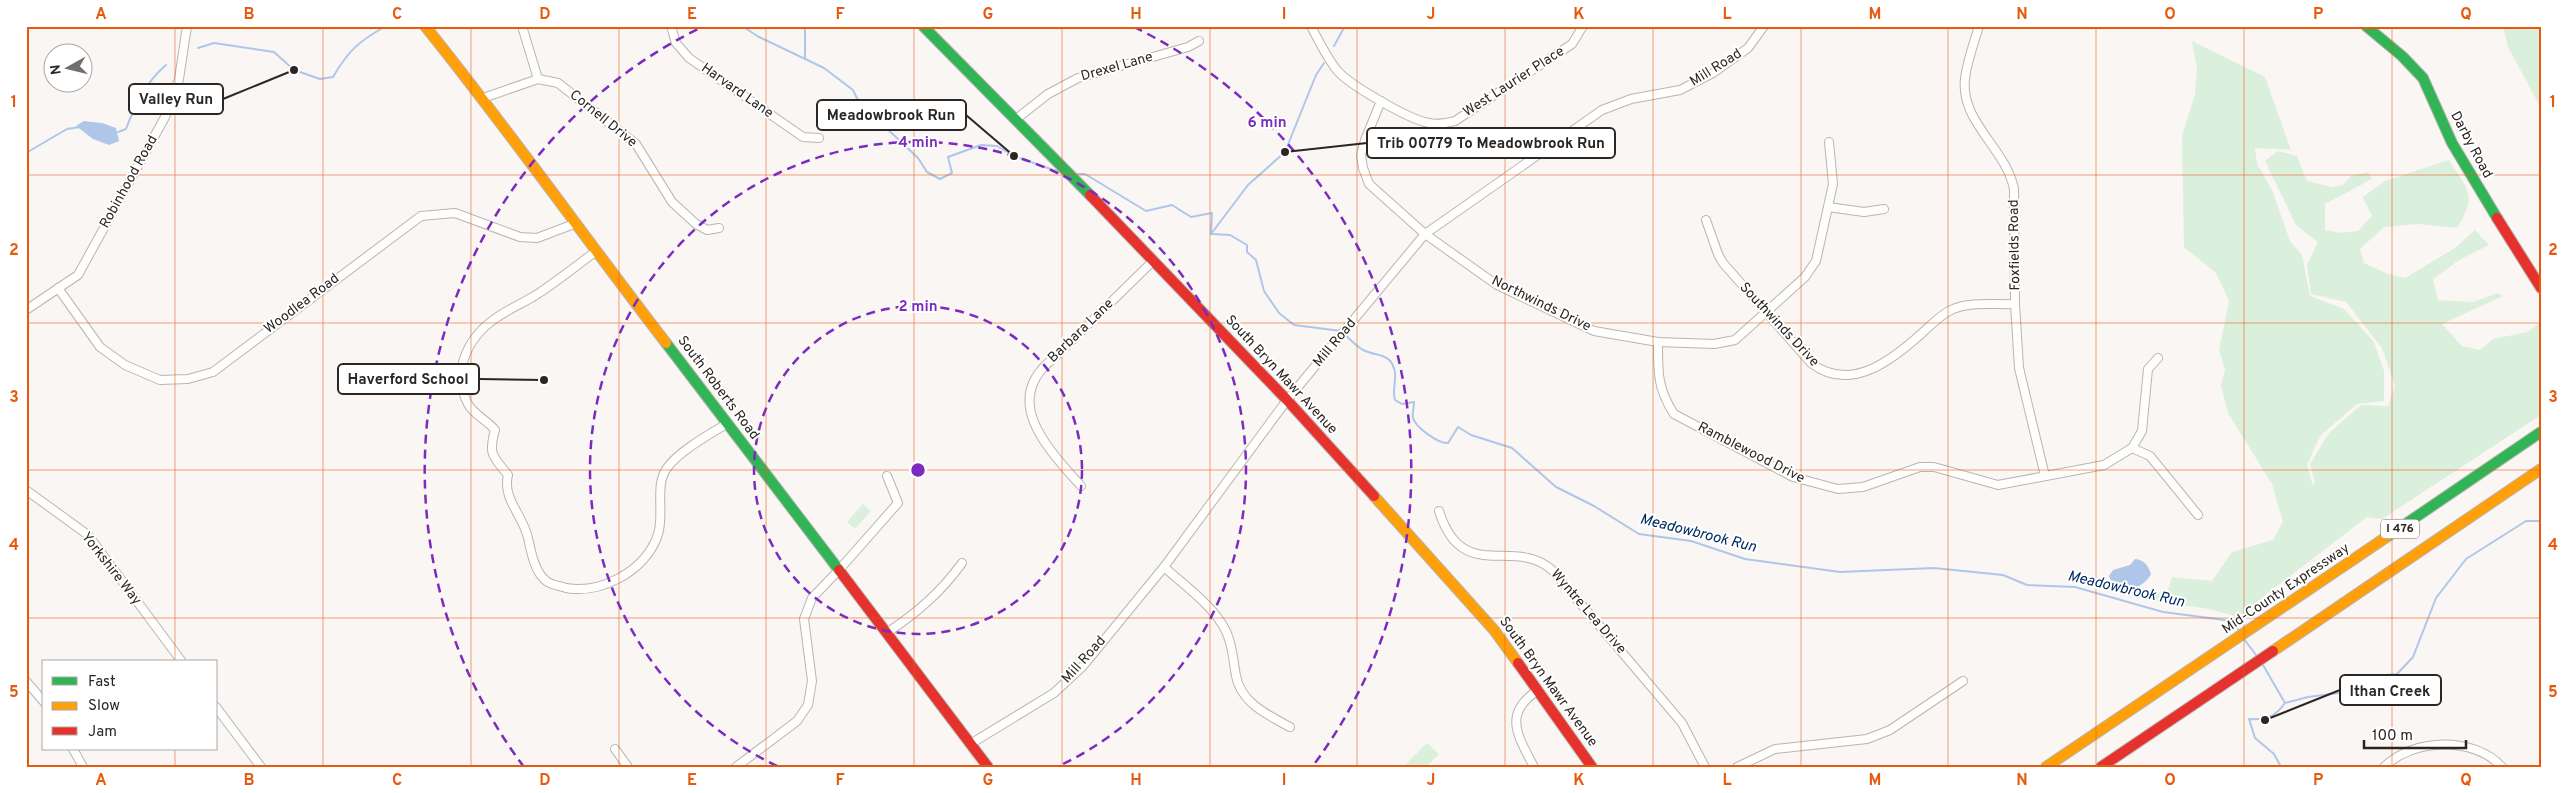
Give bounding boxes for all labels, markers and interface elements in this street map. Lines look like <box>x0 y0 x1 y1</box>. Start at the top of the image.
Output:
text: A <box>95 5 107 25</box>
text: B <box>243 5 255 25</box>
text: C <box>392 5 402 25</box>
text: D <box>539 5 551 25</box>
text: E <box>687 5 697 25</box>
text: F <box>835 5 845 25</box>
text: G <box>983 5 993 25</box>
text: H <box>1130 5 1142 25</box>
text: I <box>1282 5 1286 25</box>
text: J <box>1427 5 1435 25</box>
text: K <box>1573 5 1585 25</box>
text: L <box>1722 5 1732 25</box>
text: M <box>1869 5 1881 25</box>
text: N <box>2016 5 2028 25</box>
text: O <box>2164 5 2176 25</box>
text: P <box>2313 5 2323 25</box>
text: Q <box>2460 5 2472 25</box>
north arrow <box>42 42 92 92</box>
street label: West Laurier Place <box>1460 43 1568 121</box>
street label: Mill Road <box>1687 45 1745 91</box>
street label: Drexel Lane <box>1079 49 1155 85</box>
street label: Harvard Lane <box>698 60 776 122</box>
text: N <box>47 63 66 76</box>
callout: Valley Run <box>129 84 223 114</box>
street label: Cornell Drive <box>566 87 640 151</box>
text: Valley Run <box>139 91 213 110</box>
text: 1 <box>11 93 17 113</box>
text: 1 <box>2550 93 2556 113</box>
callout: Meadowbrook Run <box>817 100 966 130</box>
text: Meadowbrook Run <box>827 107 955 126</box>
street label: Darby Road <box>2446 109 2496 181</box>
text: 6 min <box>1247 114 1287 133</box>
callout: Trib 00779 To Meadowbrook Run <box>1367 128 1615 158</box>
street label: Robinhood Road <box>96 132 162 232</box>
text: 4 min <box>898 134 938 153</box>
text: Trib 00779 To Meadowbrook Run <box>1377 135 1605 154</box>
street label: Foxfields Road <box>2006 199 2024 291</box>
text: 2 <box>9 241 19 261</box>
text: 2 <box>2548 241 2558 261</box>
street label: Woodlea Road <box>261 270 343 338</box>
street label: Northwinds Drive <box>1488 273 1594 335</box>
street label: Southwinds Drive <box>1736 279 1822 371</box>
street label: Barbara Lane <box>1045 295 1117 367</box>
text: 2 min <box>898 298 938 317</box>
street label: South Bryn Mawr Avenue <box>1221 312 1341 438</box>
street label: Mill Road <box>1310 315 1360 371</box>
street label: South Roberts Road <box>673 333 763 443</box>
callout: Haverford School <box>338 364 479 394</box>
text: Haverford School <box>347 371 469 390</box>
text: 3 <box>9 388 19 408</box>
text: 3 <box>2548 388 2558 408</box>
street label: Ramblewood Drive <box>1695 419 1807 487</box>
centre of rings <box>909 461 927 479</box>
water label: Meadowbrook Run <box>1638 510 1758 558</box>
road number: I 476 <box>2381 520 2419 538</box>
street label: Yorkshire Way <box>77 529 145 609</box>
text: 4 <box>9 536 19 556</box>
text: 4 <box>2548 536 2558 556</box>
street label: Mid-County Expressway <box>2219 540 2353 638</box>
street label: Wyntre Lea Drive <box>1547 566 1629 658</box>
water label: Meadowbrook Run <box>2066 567 2186 613</box>
street label: South Bryn Mawr Avenue <box>1495 614 1601 750</box>
street label: Mill Road <box>1058 633 1110 687</box>
legend <box>42 660 218 750</box>
text: Fast <box>88 673 116 692</box>
callout: Ithan Creek <box>2340 675 2441 705</box>
text: 5 <box>9 683 19 703</box>
text: Ithan Creek <box>2350 683 2430 702</box>
text: 5 <box>2548 683 2558 703</box>
text: Slow <box>88 697 120 716</box>
scale bar <box>2364 718 2467 750</box>
text: Jam <box>88 723 117 742</box>
text: 100 m <box>2372 727 2413 746</box>
text: A <box>95 771 107 791</box>
text: B <box>243 771 255 791</box>
text: C <box>392 771 402 791</box>
text: D <box>539 771 551 791</box>
text: E <box>687 771 697 791</box>
text: F <box>835 771 845 791</box>
text: G <box>983 771 993 791</box>
text: H <box>1130 771 1142 791</box>
text: I <box>1282 771 1286 791</box>
text: J <box>1427 771 1435 791</box>
text: K <box>1573 771 1585 791</box>
text: L <box>1722 771 1732 791</box>
text: M <box>1869 771 1881 791</box>
text: N <box>2016 771 2028 791</box>
text: O <box>2164 771 2176 791</box>
text: P <box>2313 771 2323 791</box>
text: Q <box>2460 771 2472 791</box>

